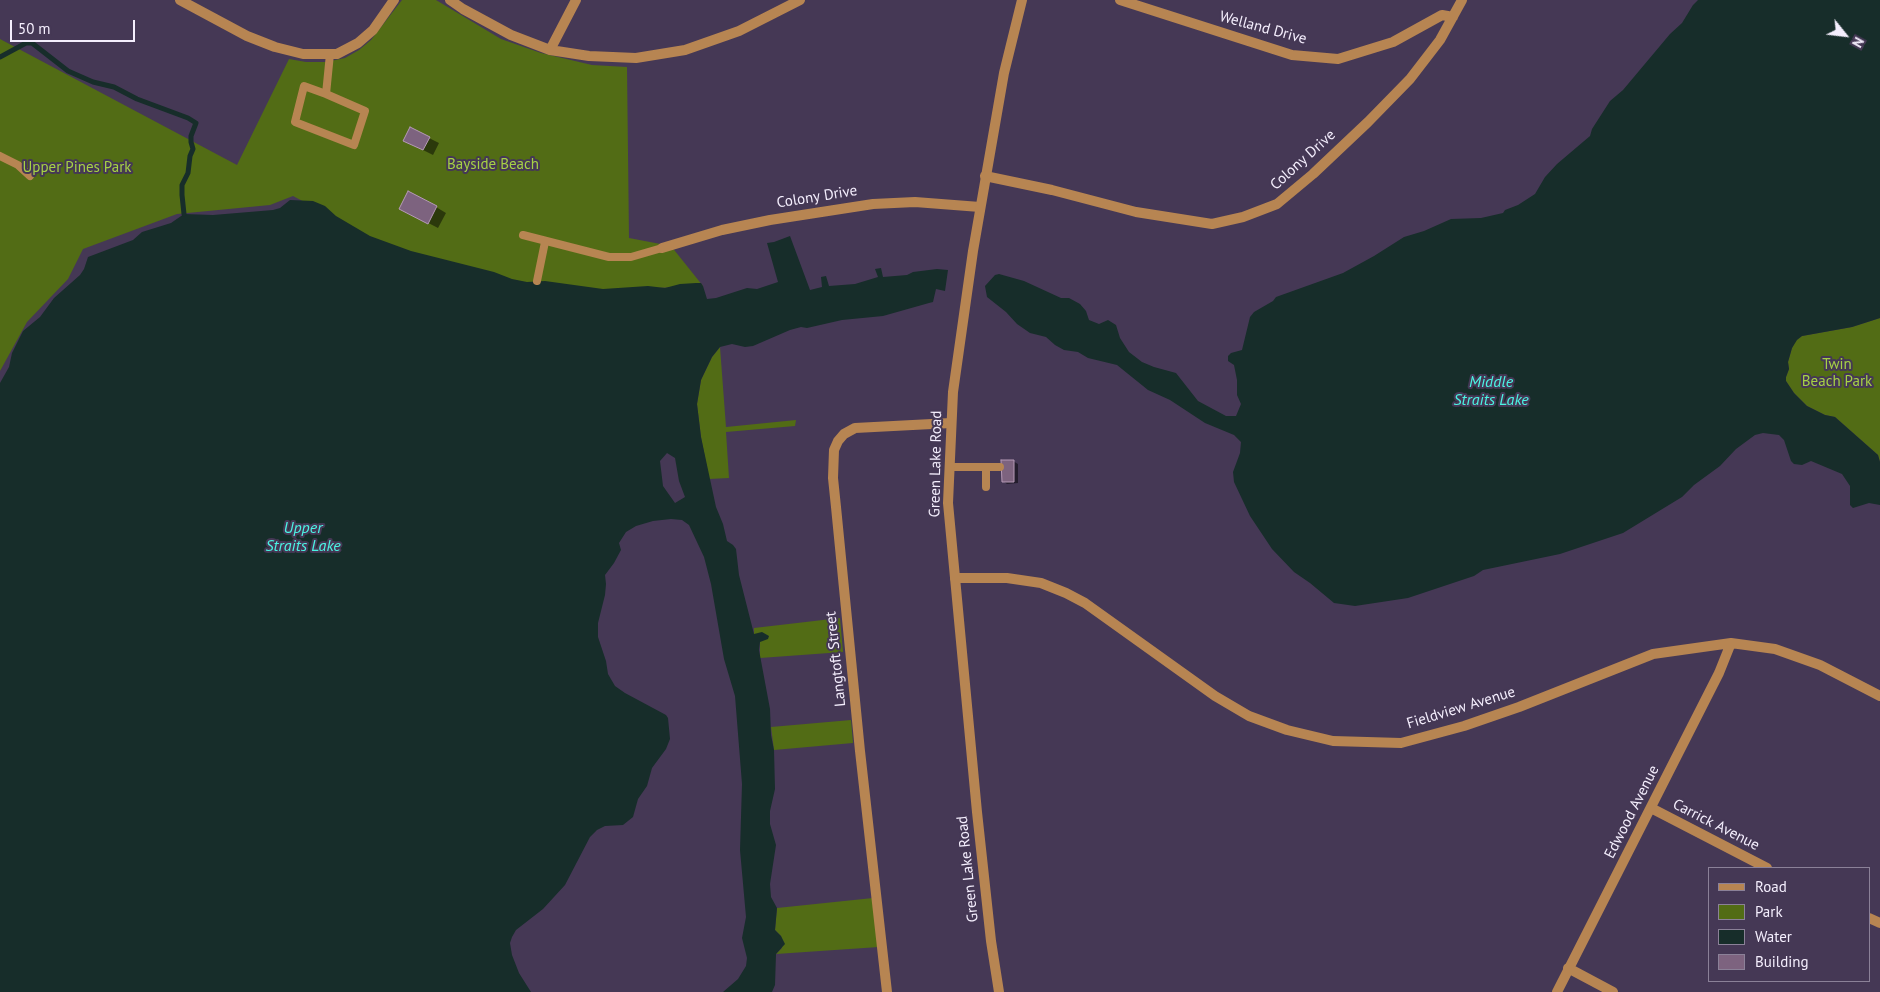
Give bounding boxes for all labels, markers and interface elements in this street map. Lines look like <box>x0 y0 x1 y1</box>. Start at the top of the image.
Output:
street label: Welland Drive <box>1217 8 1309 48</box>
scale bar <box>12 10 138 42</box>
north arrow <box>1820 10 1870 60</box>
text: 50 m <box>18 19 51 38</box>
text: N <box>1848 34 1868 51</box>
street label: Colony Drive <box>1267 126 1339 194</box>
park label: Bayside Beach <box>447 156 539 174</box>
park label: Upper Pines Park <box>23 159 131 177</box>
street label: Colony Drive <box>775 182 859 212</box>
park label: Twin Beach Park <box>1802 356 1872 391</box>
water label: Middle Straits Lake <box>1453 372 1529 410</box>
street label: Green Lake Road <box>926 410 946 518</box>
water label: Upper Straits Lake <box>265 518 341 556</box>
street label: Langtoft Street <box>822 610 850 708</box>
street label: Fieldview Avenue <box>1405 683 1517 733</box>
street label: Edwood Avenue <box>1601 762 1663 862</box>
street label: Carrick Avenue <box>1670 795 1762 855</box>
street label: Green Lake Road <box>953 815 983 923</box>
legend <box>1708 867 1870 982</box>
text: Road <box>1755 877 1787 896</box>
text: Park <box>1755 902 1783 921</box>
text: Water <box>1755 927 1792 946</box>
text: Building <box>1755 952 1809 971</box>

